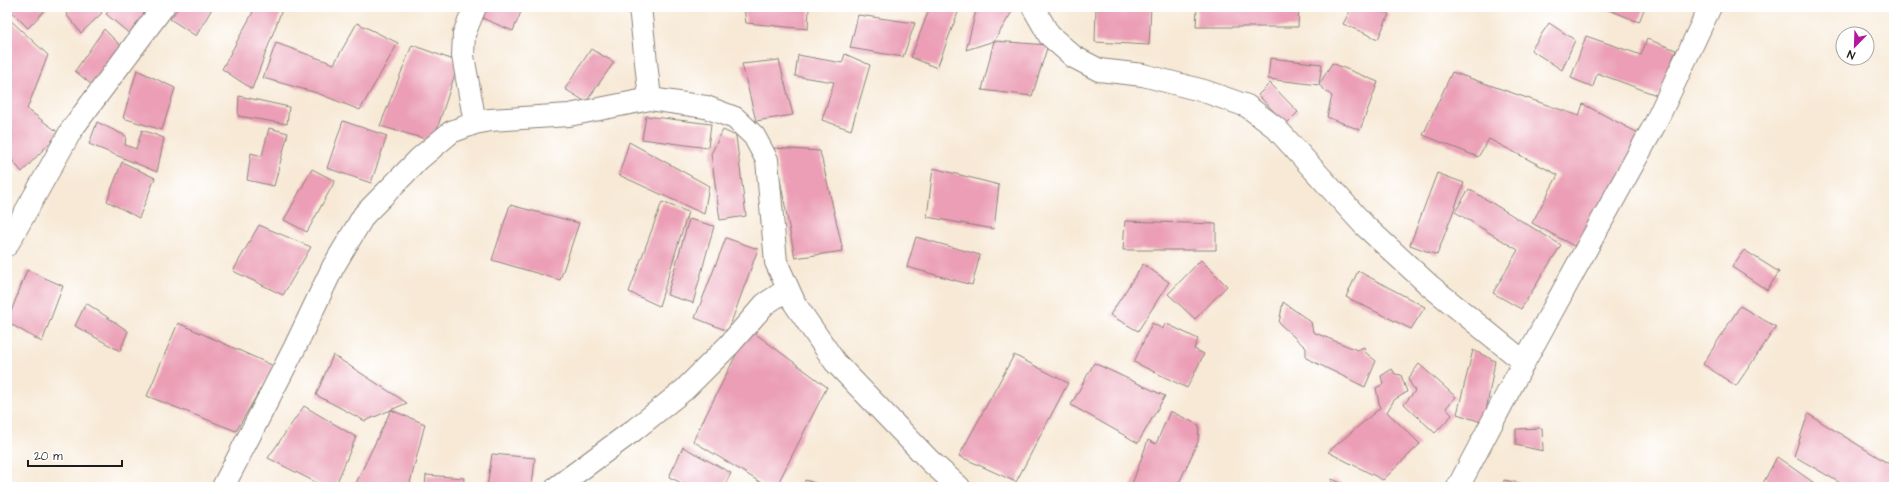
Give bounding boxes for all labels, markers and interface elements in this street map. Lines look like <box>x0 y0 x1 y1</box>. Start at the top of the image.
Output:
north arrow <box>1835 26 1875 66</box>
text: N <box>1845 46 1857 63</box>
scale bar <box>28 442 122 468</box>
text: 20 m <box>34 448 63 465</box>

